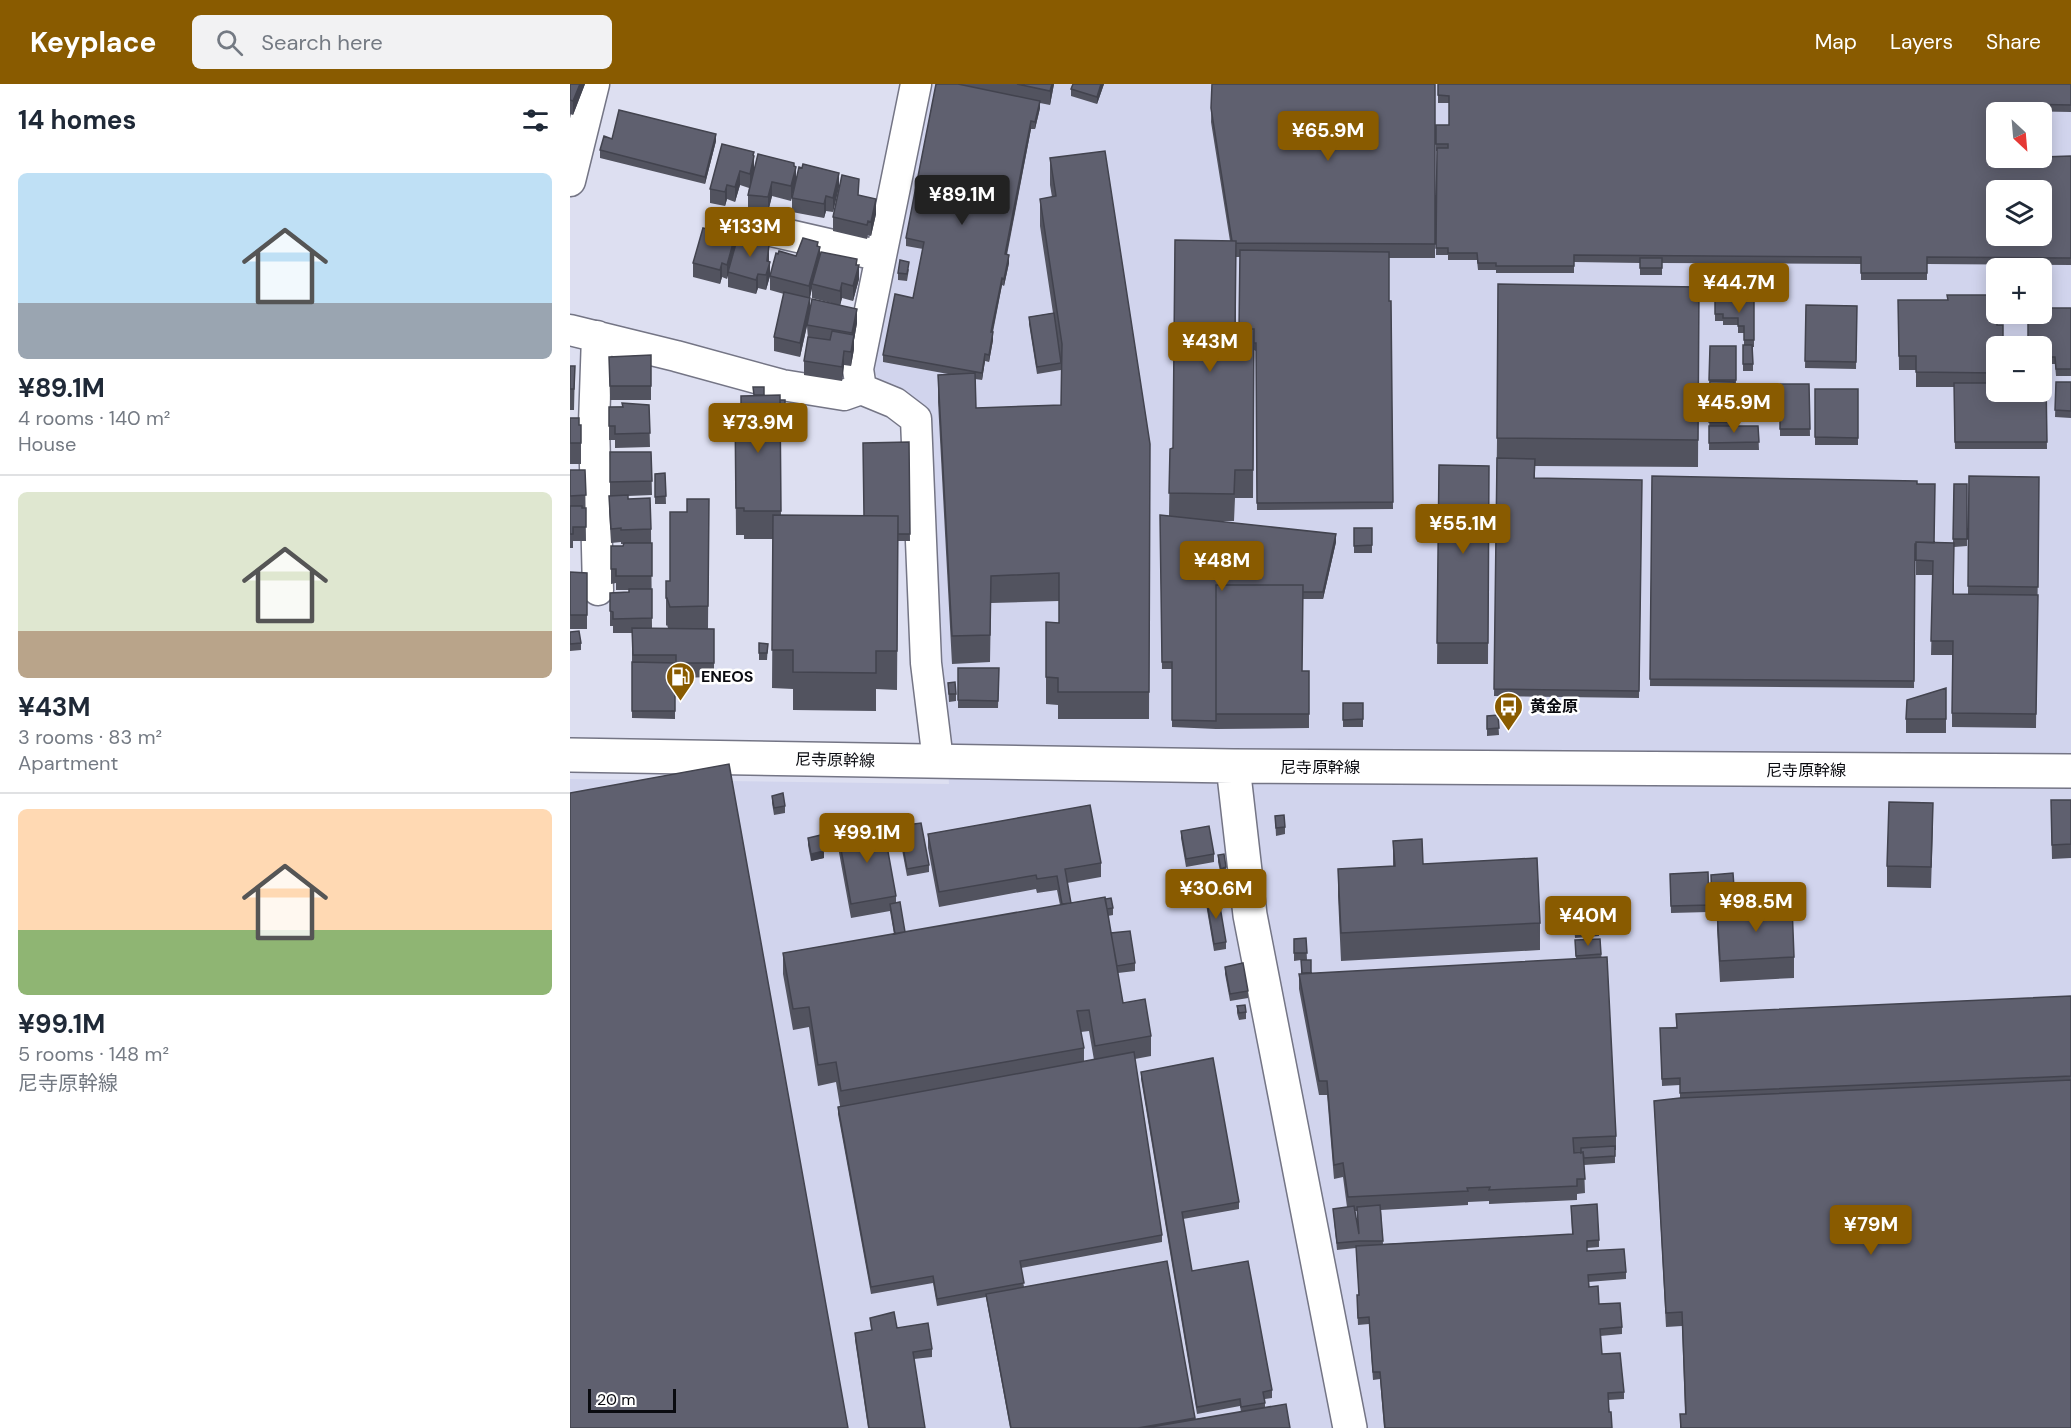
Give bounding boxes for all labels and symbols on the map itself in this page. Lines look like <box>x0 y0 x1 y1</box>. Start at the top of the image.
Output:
north arrow <box>1986 102 2052 168</box>
pin: ¥65.9M <box>1279 111 1377 162</box>
pin: ¥89.1M <box>913 175 1011 226</box>
pin: ¥133M <box>708 207 792 258</box>
pin: ¥44.7M <box>1690 263 1788 314</box>
pin: ¥43M <box>1174 322 1246 373</box>
pin: ¥45.9M <box>1685 383 1783 434</box>
pin: ¥73.9M <box>709 403 807 454</box>
pin: ¥55.1M <box>1414 504 1512 555</box>
pin: ¥48M <box>1186 541 1258 592</box>
fuel station icon: ENEOS <box>664 660 696 702</box>
place label: ENEOS <box>701 666 754 687</box>
bus stop icon: 黄金原 <box>1493 690 1525 732</box>
place label: 黄金原 <box>1530 696 1578 717</box>
street label: 尼寺原幹線 <box>795 749 875 771</box>
street label: 尼寺原幹線 <box>1280 757 1360 778</box>
street label: 尼寺原幹線 <box>1766 760 1846 781</box>
pin: ¥99.1M <box>818 813 916 864</box>
pin: ¥30.6M <box>1167 869 1265 920</box>
pin: ¥98.5M <box>1707 882 1805 933</box>
pin: ¥40M <box>1552 896 1624 947</box>
pin: ¥79M <box>1835 1205 1907 1256</box>
scale bar <box>588 1386 676 1414</box>

